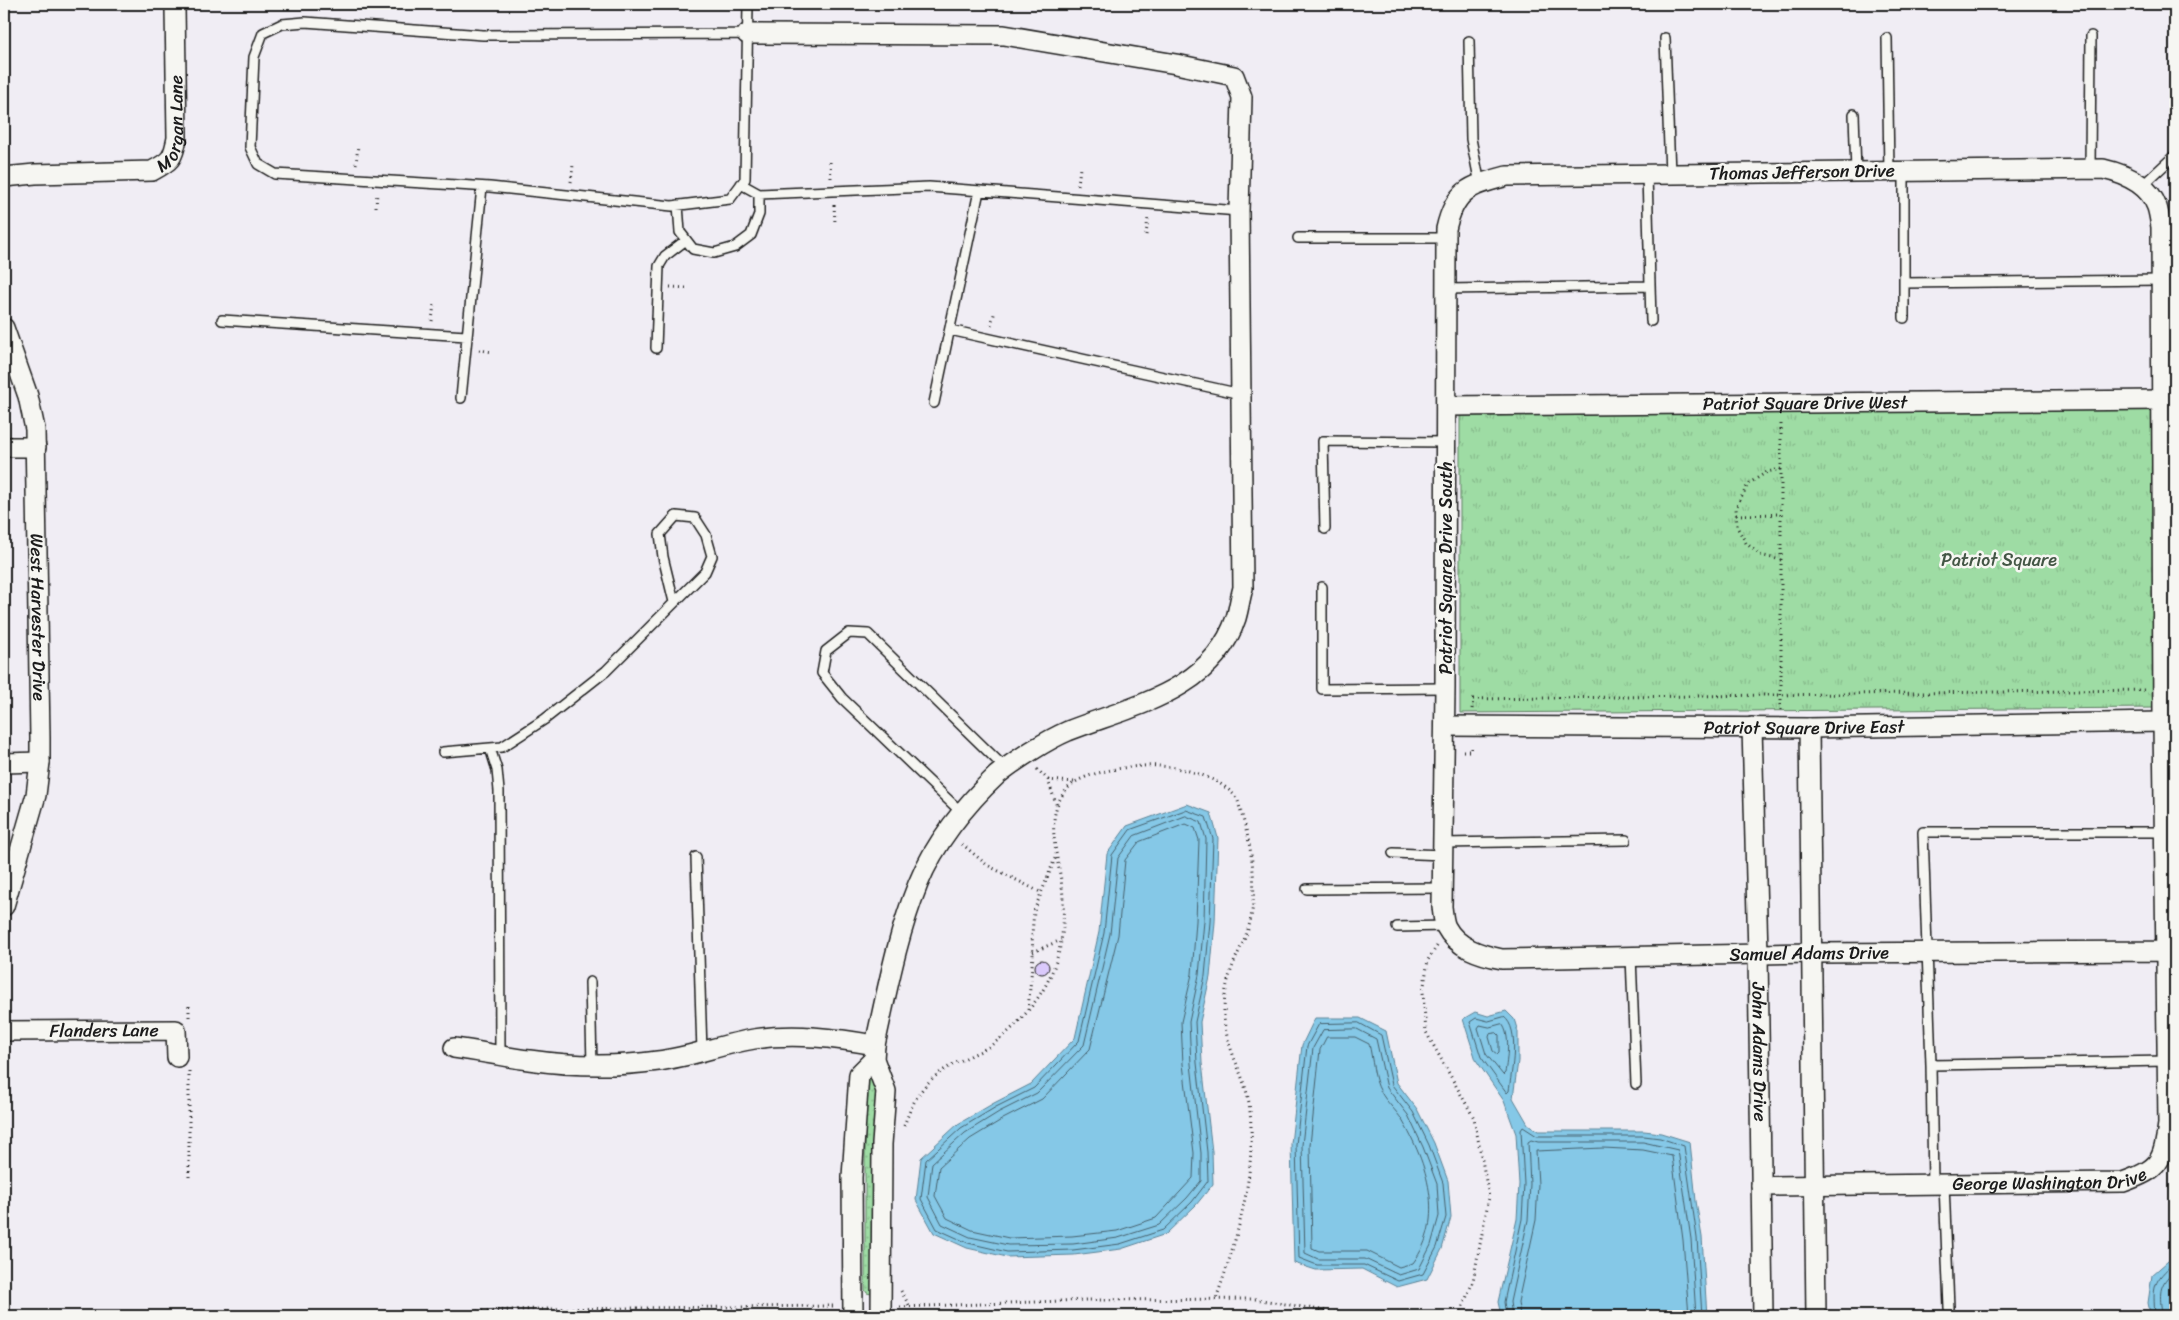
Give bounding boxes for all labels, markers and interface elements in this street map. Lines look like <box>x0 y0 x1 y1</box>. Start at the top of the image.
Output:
street label: Morgan Lane <box>149 75 193 181</box>
street label: Thomas Jefferson Drive <box>1709 154 1895 190</box>
street label: Patriot Square Drive West <box>1703 386 1908 420</box>
street label: Patriot Square Drive South <box>1430 461 1462 675</box>
street label: West Harvester Drive <box>21 533 55 701</box>
park label: Patriot Square <box>1941 544 2057 576</box>
street label: Patriot Square Drive East <box>1704 710 1905 744</box>
street label: Samuel Adams Drive <box>1729 937 1889 971</box>
street label: John Adams Drive <box>1742 981 1776 1122</box>
street label: Flanders Lane <box>49 1014 159 1047</box>
street label: George Washington Drive <box>1952 1158 2153 1200</box>

